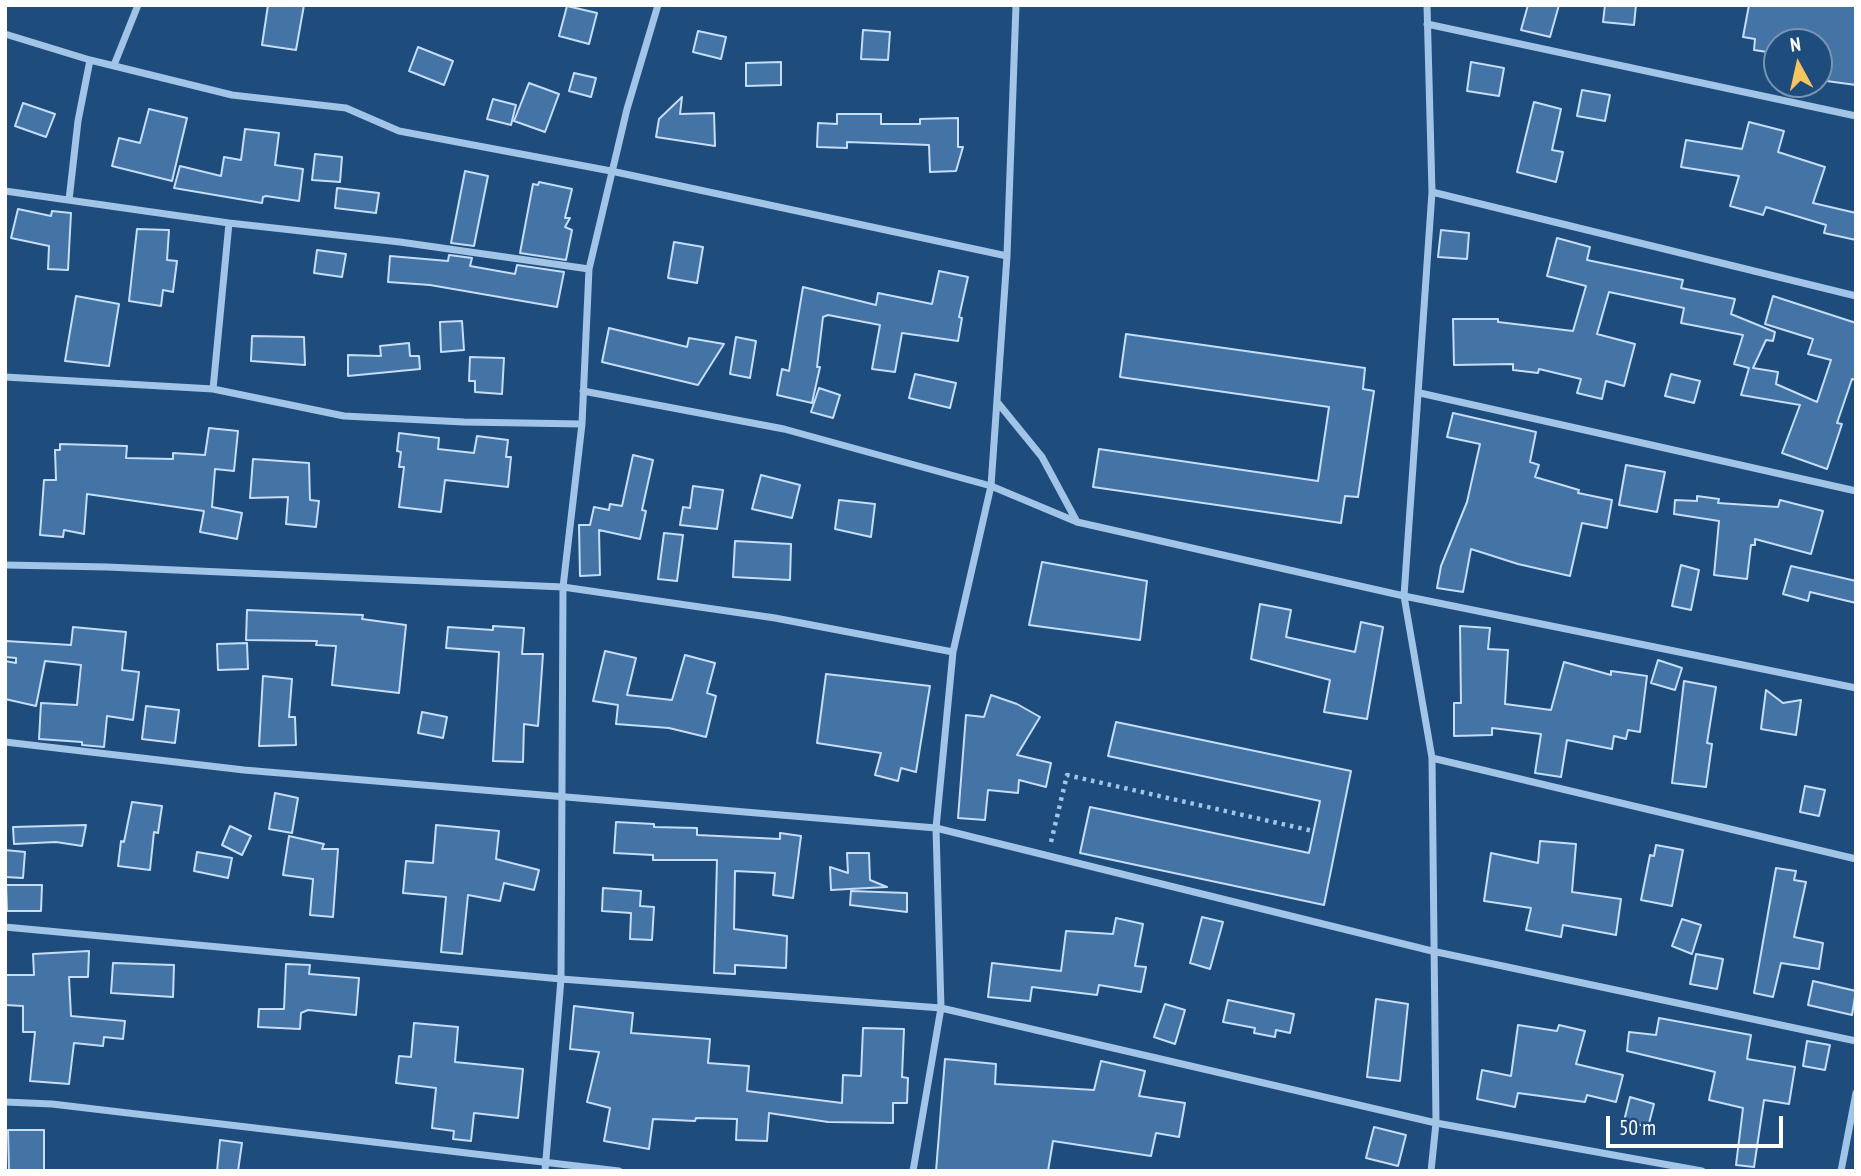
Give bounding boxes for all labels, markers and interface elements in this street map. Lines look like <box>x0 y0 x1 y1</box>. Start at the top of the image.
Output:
north arrow <box>1763 28 1833 98</box>
text: N <box>1789 32 1802 57</box>
scale bar <box>1609 1102 1786 1146</box>
text: 50 m <box>1619 1114 1656 1141</box>

